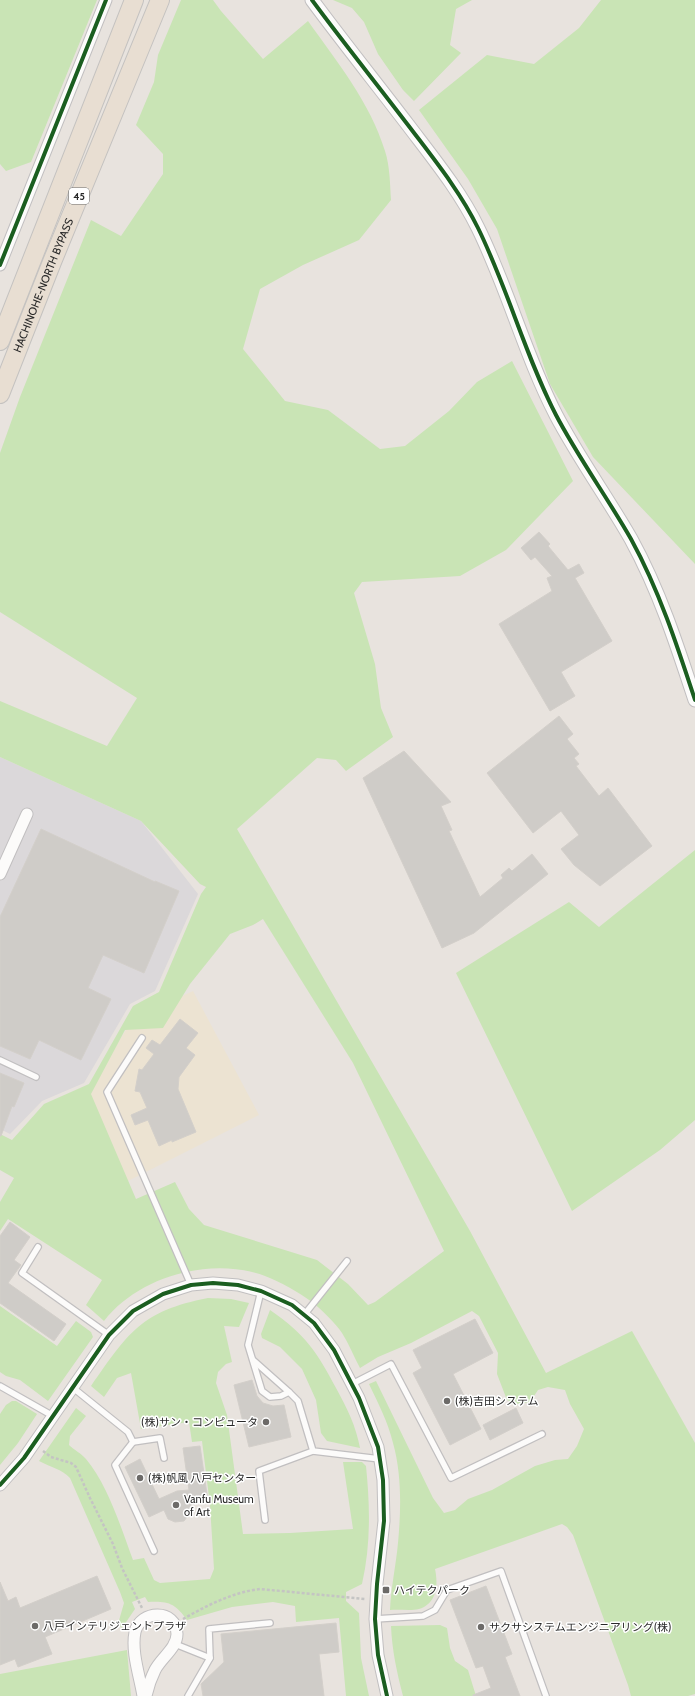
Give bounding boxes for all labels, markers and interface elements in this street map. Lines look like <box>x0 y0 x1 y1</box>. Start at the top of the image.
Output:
road number: 45 <box>69 188 89 204</box>
street label: HACHINOHE-NORTH BYPASS <box>10 216 77 354</box>
place label: (株)吉田システム <box>455 1394 539 1408</box>
marker: (株)吉田システム <box>442 1396 452 1406</box>
place label: (株)サン・コンピュータ <box>141 1415 258 1429</box>
marker: (株)サン・コンピュータ <box>261 1417 271 1427</box>
place label: (株)帆風 八戸センター <box>148 1471 256 1485</box>
marker: (株)帆風 八戸センター <box>135 1473 145 1483</box>
place label: Vanfu Museum of Art <box>184 1492 254 1519</box>
marker: Vanfu Museum of Art <box>171 1500 181 1510</box>
place label: ハイテクパーク <box>394 1583 470 1597</box>
marker: ハイテクパーク <box>381 1585 391 1595</box>
place label: 八戸インテリジェントプラザ <box>43 1619 186 1633</box>
place label: サクサシステムエンジニアリング(株) <box>489 1620 672 1634</box>
marker: 八戸インテリジェントプラザ <box>30 1621 40 1631</box>
marker: サクサシステムエンジニアリング(株) <box>476 1622 486 1632</box>

